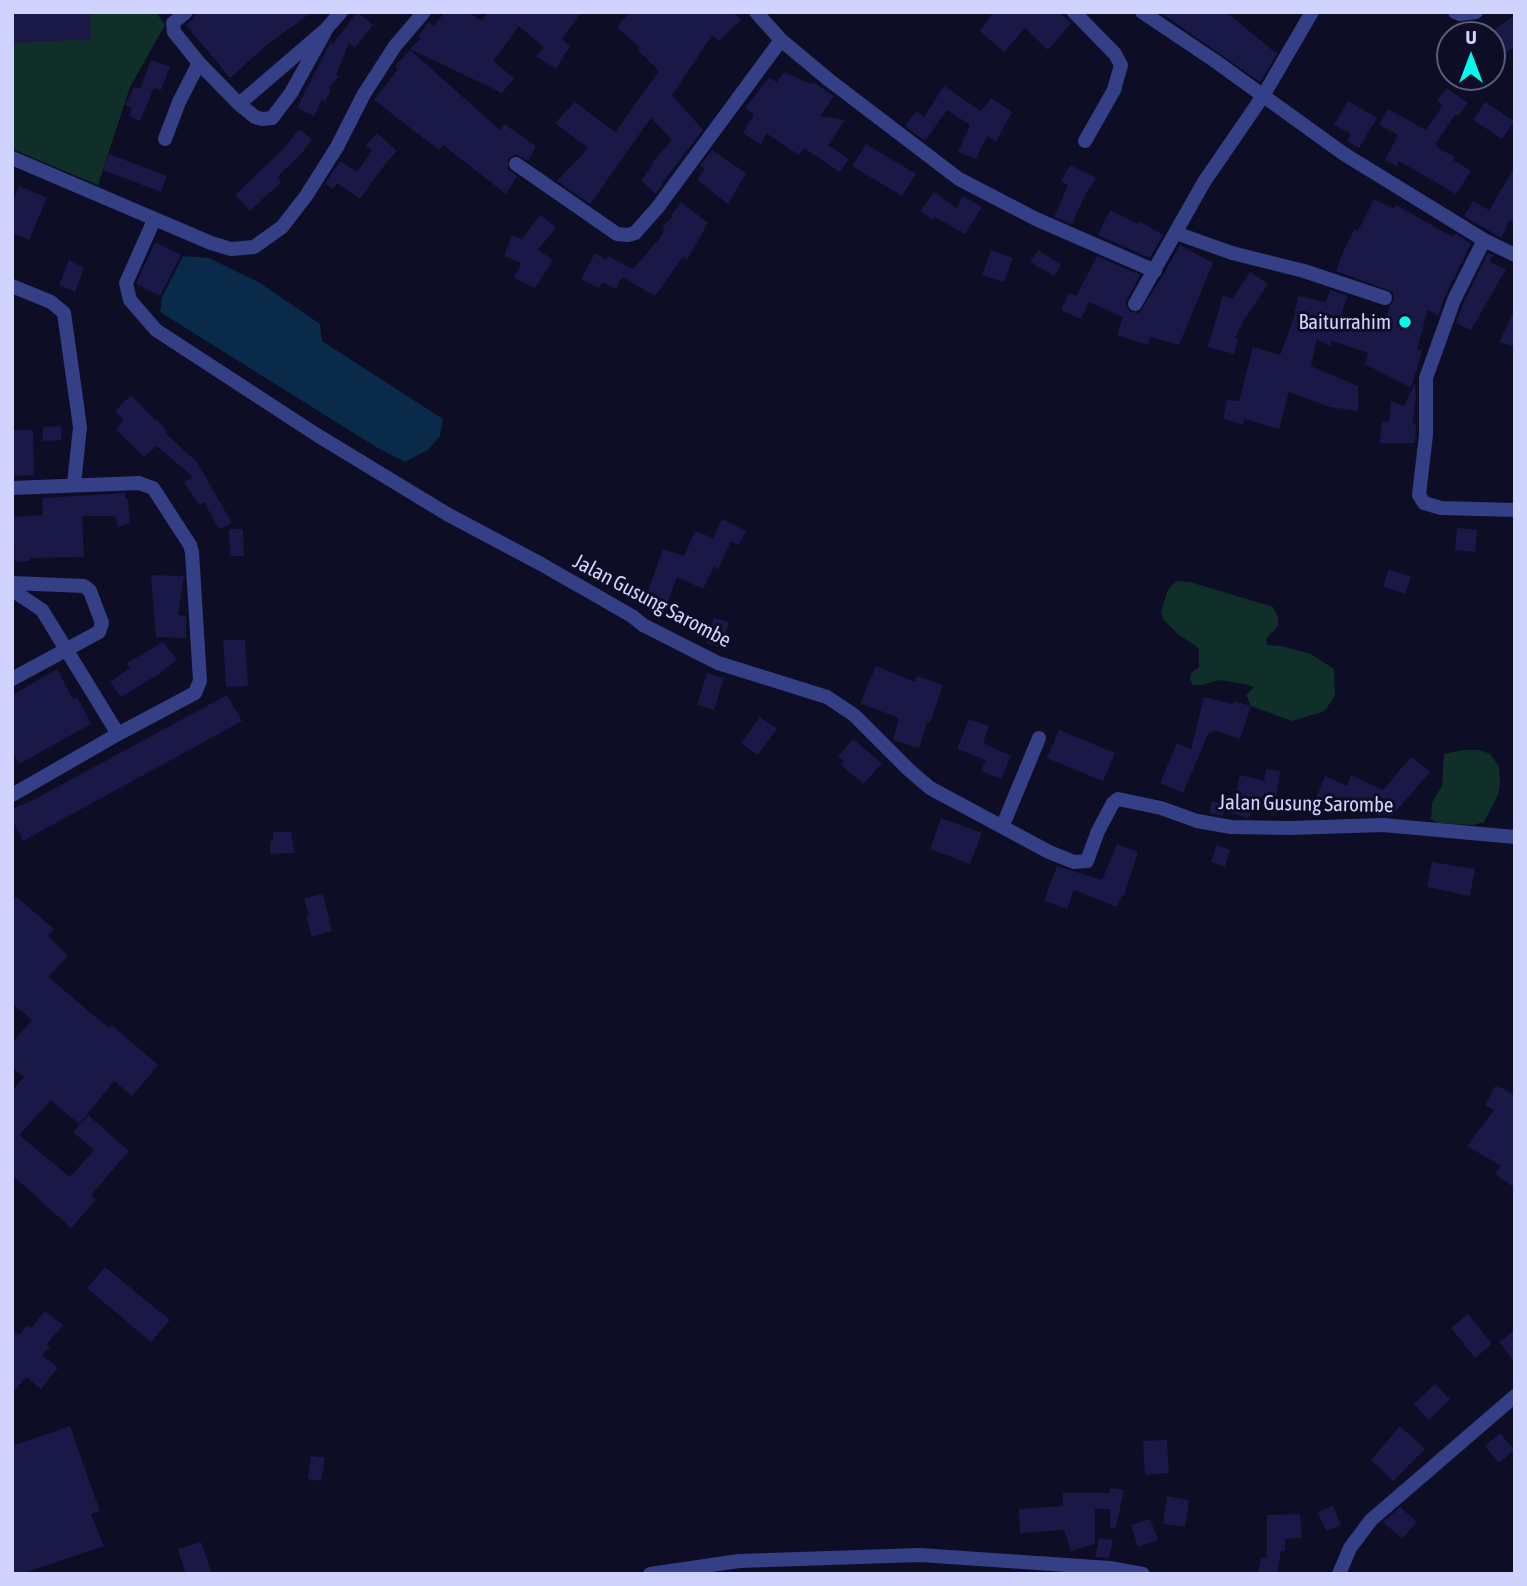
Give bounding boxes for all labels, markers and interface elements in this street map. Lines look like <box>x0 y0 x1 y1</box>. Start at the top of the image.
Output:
north arrow <box>1436 21 1506 91</box>
text: U <box>1465 26 1477 48</box>
place label: Baiturrahim <box>1298 309 1391 335</box>
marker: Baiturrahim <box>1397 314 1413 330</box>
street label: Jalan Gusung Sarombe <box>569 549 735 653</box>
street label: Jalan Gusung Sarombe <box>1218 790 1394 818</box>

